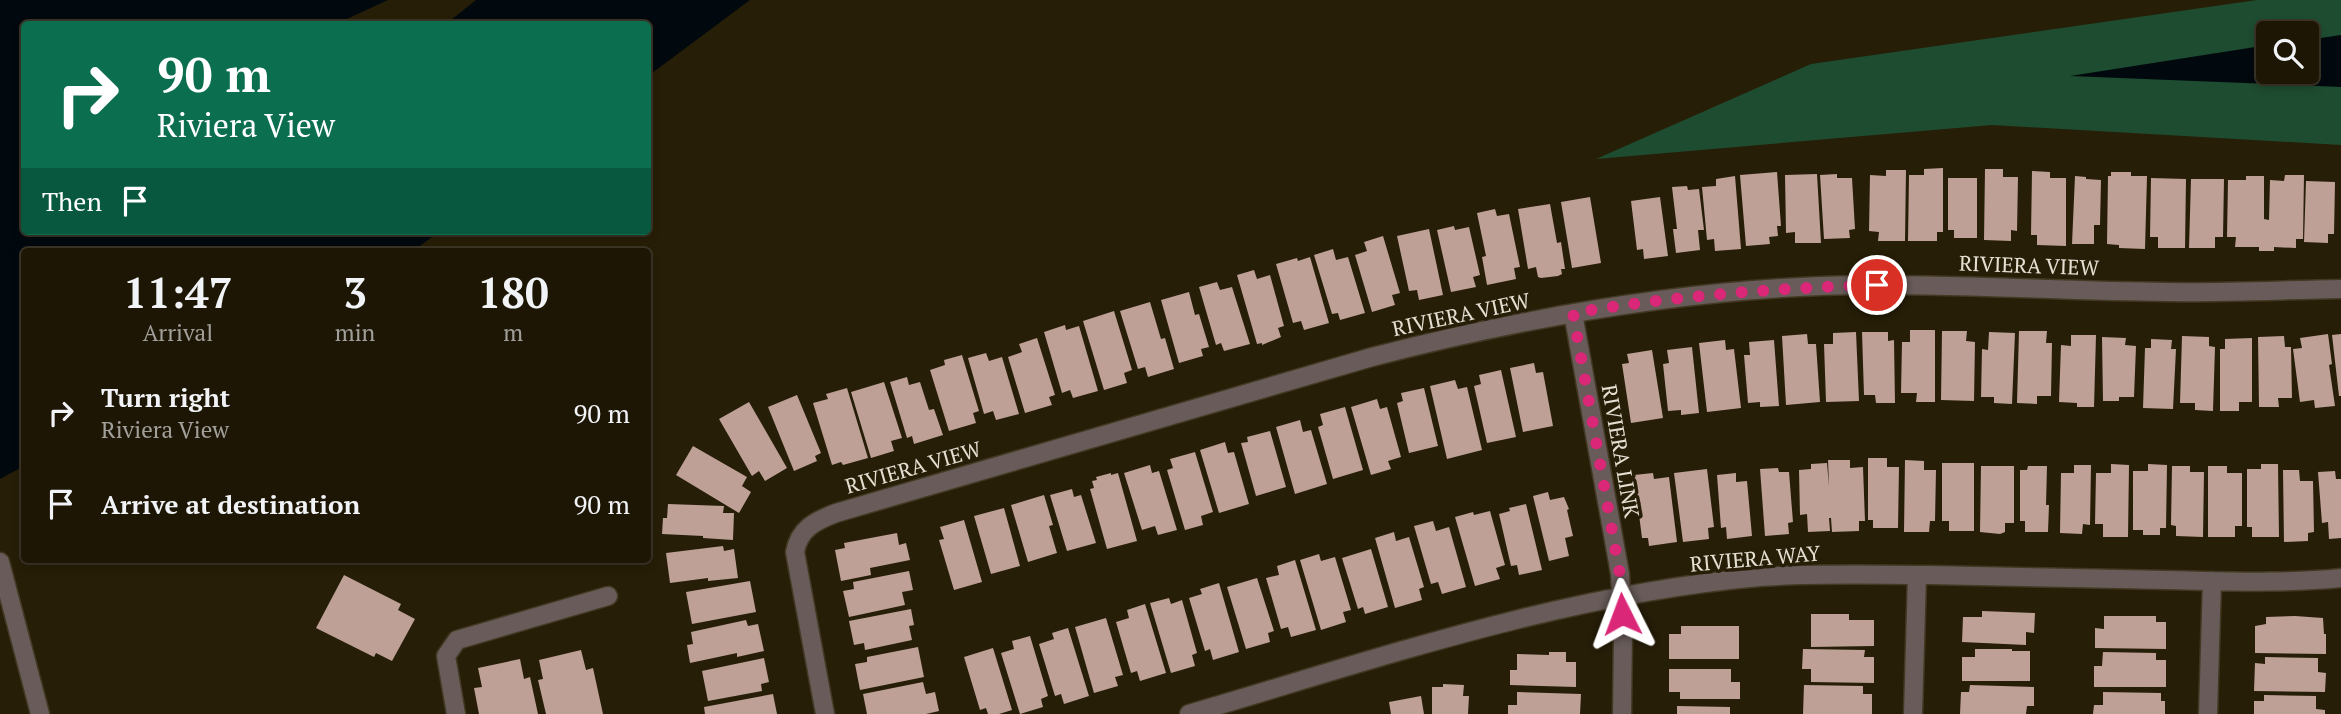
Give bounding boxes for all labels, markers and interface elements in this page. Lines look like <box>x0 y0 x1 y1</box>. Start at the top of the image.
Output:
map controls <box>2256 21 2319 84</box>
button: search <box>2256 21 2319 84</box>
text: 90 m <box>157 41 271 106</box>
icon: right <box>42 49 133 140</box>
text: Riviera View <box>157 104 335 146</box>
icon: arrive <box>116 182 154 220</box>
text: Then <box>42 184 102 218</box>
street label: RIVIERA VIEW <box>1958 249 2100 281</box>
pin <box>1847 255 1907 315</box>
text: 11:47 <box>123 264 233 320</box>
text: 3 <box>343 264 367 320</box>
text: 180 <box>478 264 549 320</box>
icon: arrive <box>1858 266 1896 304</box>
street label: RIVIERA VIEW <box>1390 286 1533 342</box>
text: Arrival <box>143 317 213 348</box>
text: min <box>335 317 375 348</box>
text: m <box>503 317 523 348</box>
text: Turn right <box>101 380 230 414</box>
street label: RIVIERA LINK <box>1595 382 1647 520</box>
icon: right <box>42 394 80 432</box>
text: 90 m <box>574 396 630 430</box>
text: Riviera View <box>101 414 229 445</box>
street label: RIVIERA VIEW <box>842 434 985 500</box>
icon: arrive <box>42 485 80 523</box>
text: Arrive at destination <box>101 487 360 521</box>
text: 90 m <box>574 487 630 521</box>
street label: RIVIERA WAY <box>1689 538 1822 578</box>
position arrow <box>1585 577 1659 651</box>

